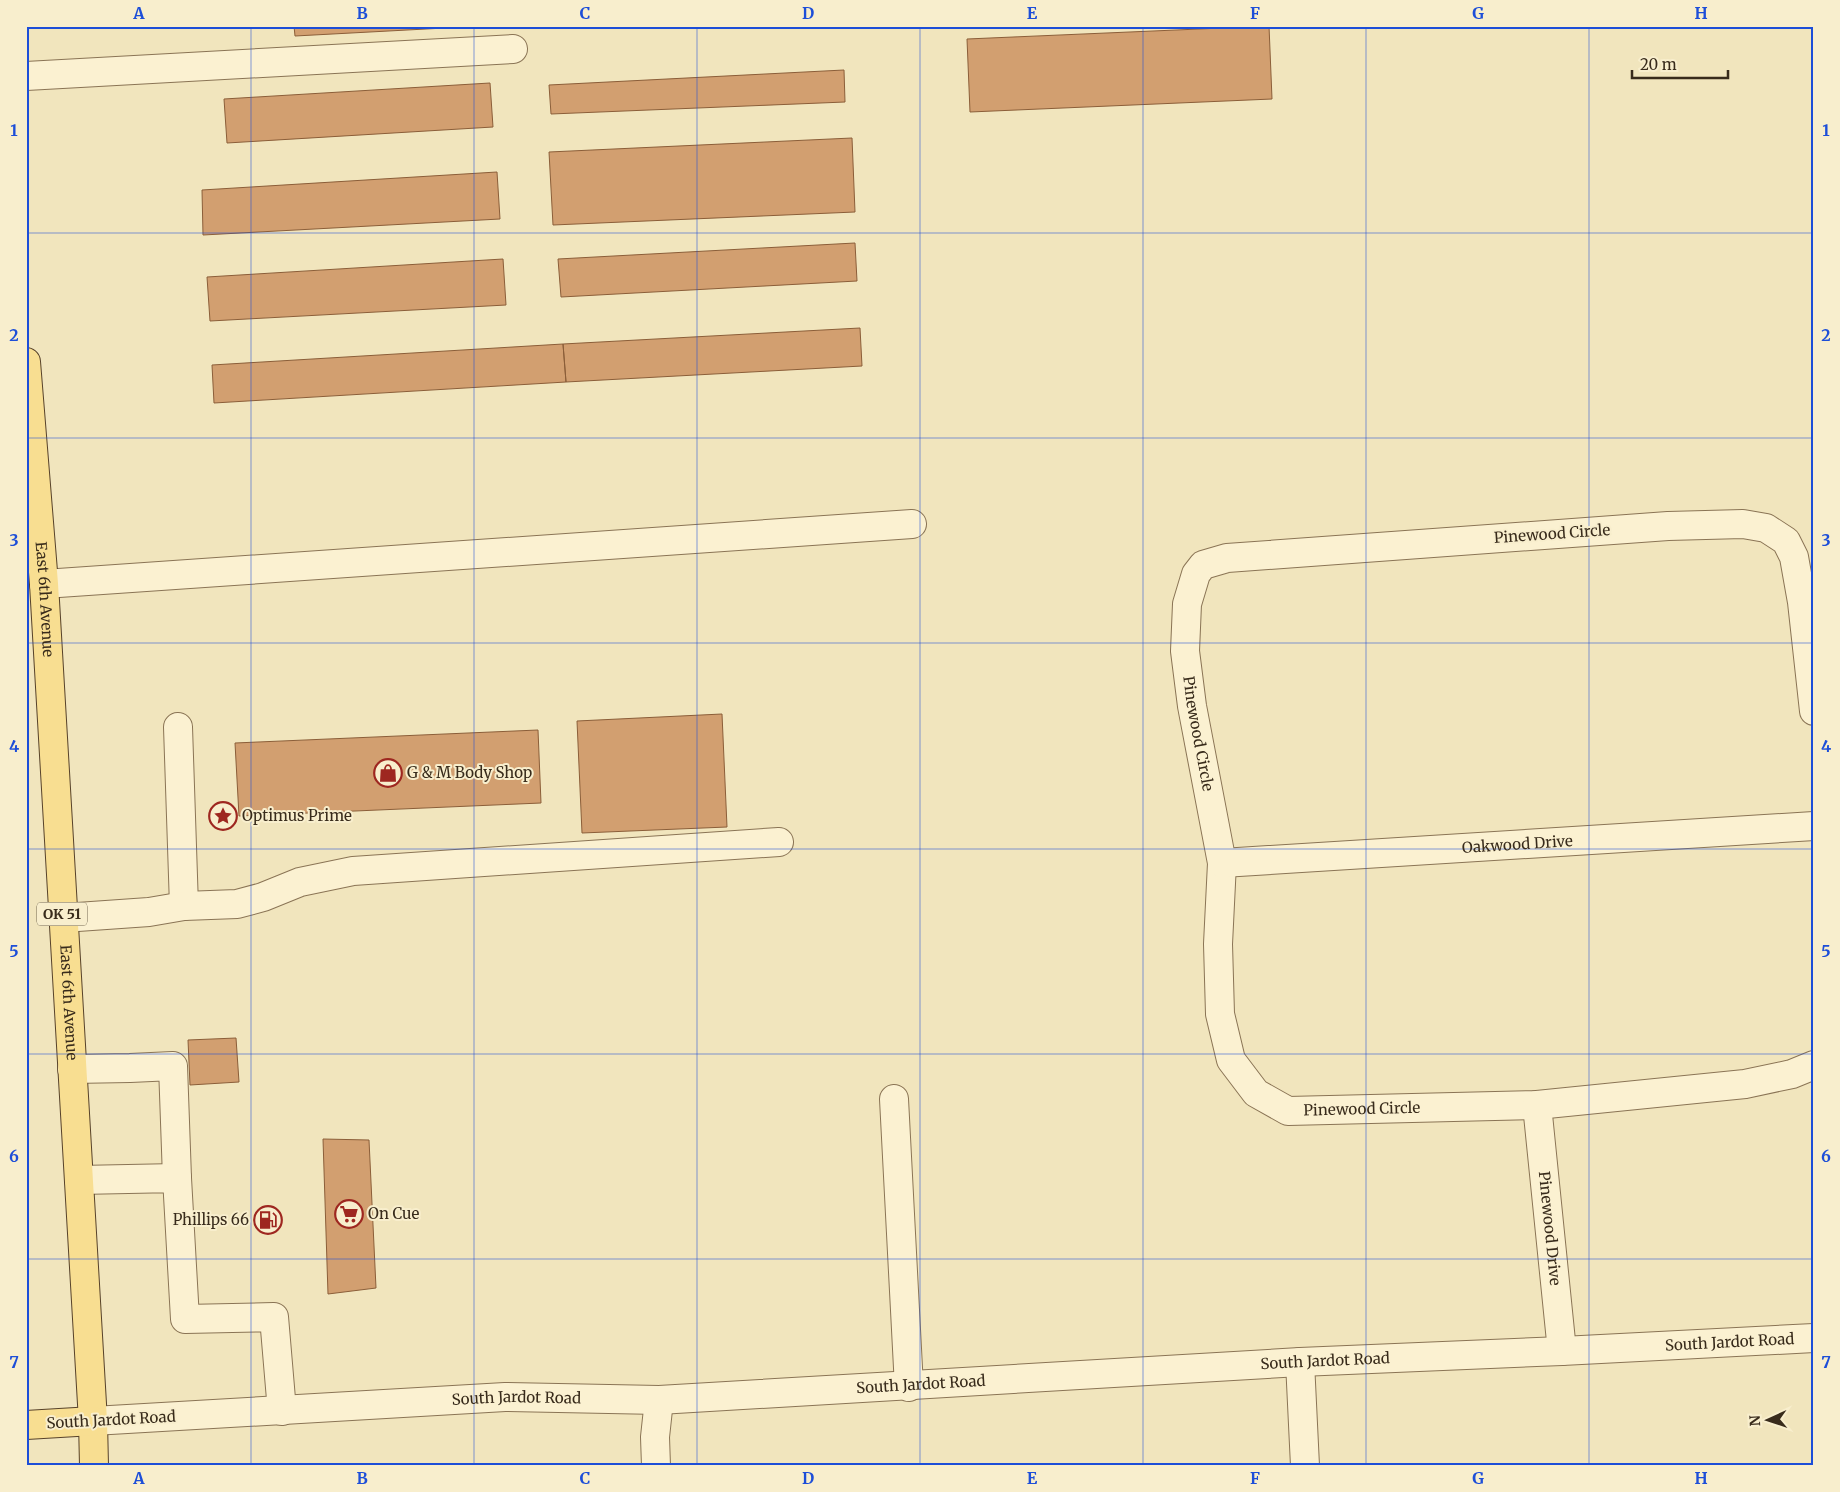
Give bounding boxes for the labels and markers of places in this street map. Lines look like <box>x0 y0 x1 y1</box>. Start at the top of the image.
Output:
shop icon: G & M Body Shop <box>373 758 403 788</box>
place label: G & M Body Shop <box>407 763 532 782</box>
place icon: Optimus Prime <box>208 801 238 831</box>
place label: Optimus Prime <box>242 806 352 825</box>
supermarket icon: On Cue <box>334 1199 364 1229</box>
place label: On Cue <box>368 1204 419 1223</box>
fuel station icon: Phillips 66 <box>253 1205 283 1235</box>
place label: Phillips 66 <box>173 1210 249 1229</box>

